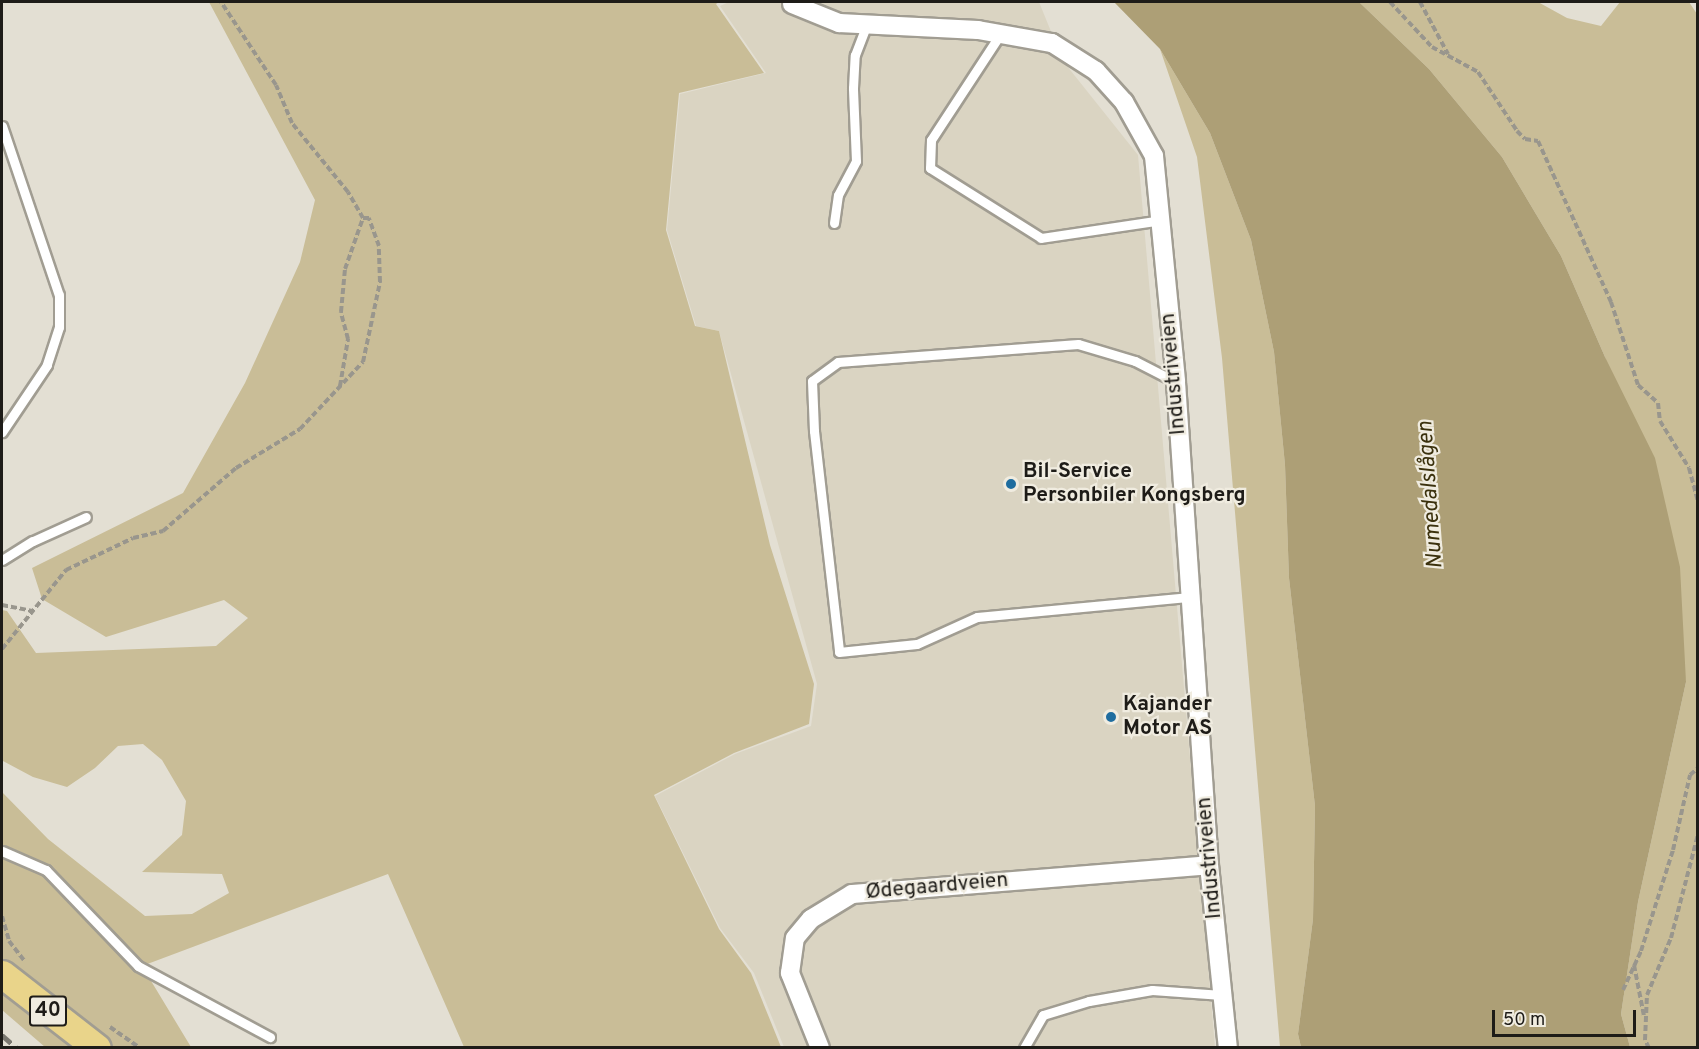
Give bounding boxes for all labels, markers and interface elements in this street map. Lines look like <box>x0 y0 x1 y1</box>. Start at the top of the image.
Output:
street label: Industriveien <box>1156 312 1192 436</box>
water label: Numedalslågen <box>1413 420 1449 570</box>
place label: Bil-Service Personbiler Kongsberg <box>1023 459 1246 509</box>
marker: Bil-Service Personbiler Kongsberg <box>1004 477 1018 491</box>
place label: Kajander Motor AS <box>1123 692 1213 742</box>
marker: Kajander Motor AS <box>1104 710 1118 724</box>
street label: Industriveien <box>1192 796 1228 920</box>
street label: Ødegaardveien <box>865 868 1009 906</box>
road number: 40 <box>28 994 68 1028</box>
scale bar <box>1495 998 1639 1036</box>
text: 50 m <box>1503 1009 1545 1032</box>

